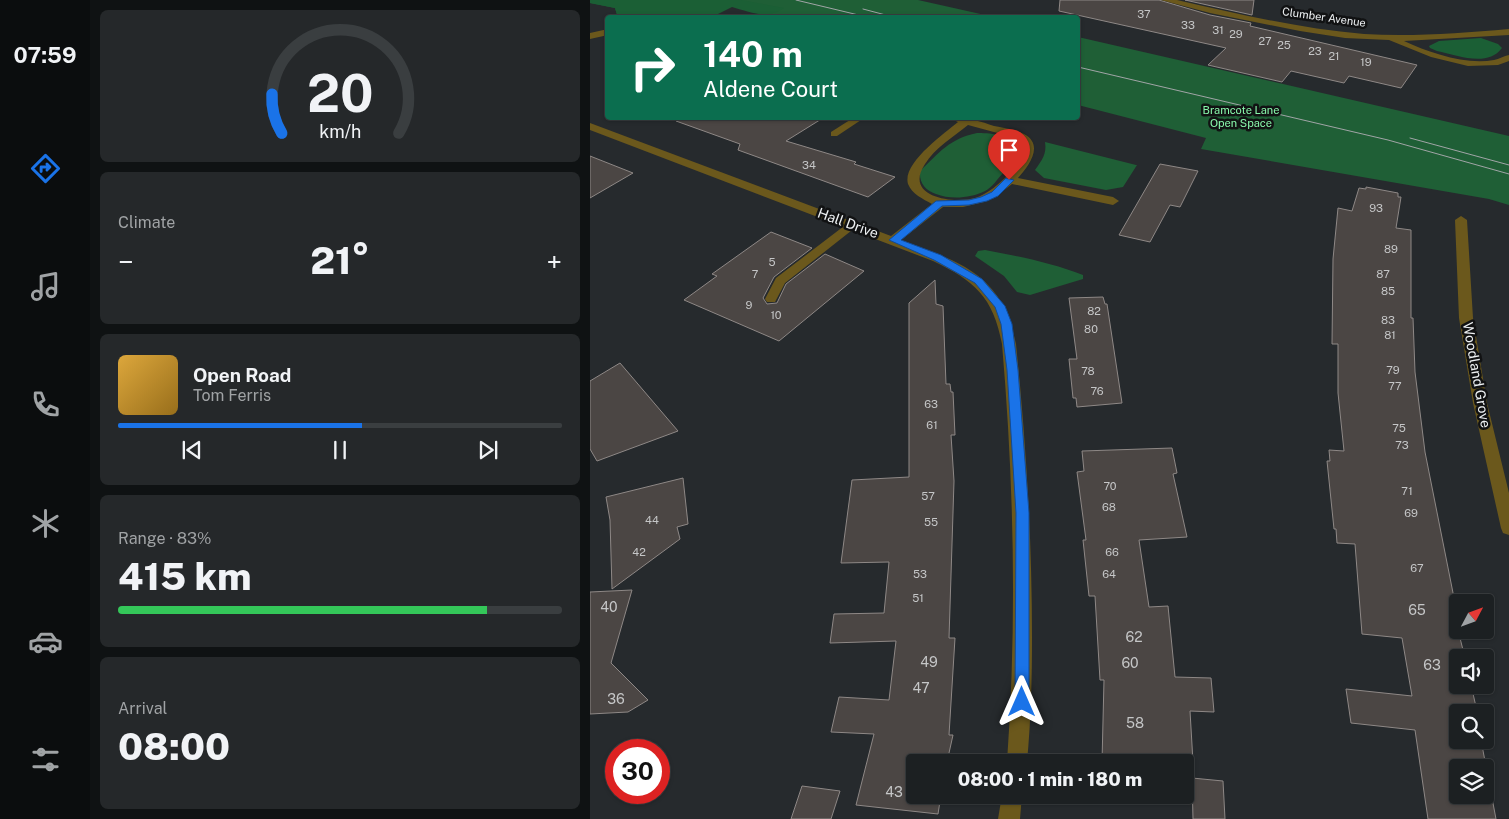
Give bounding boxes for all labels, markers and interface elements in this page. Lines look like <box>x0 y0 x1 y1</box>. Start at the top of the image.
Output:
street label: Clumber Avenue <box>1281 5 1367 29</box>
house number: 37 <box>1137 8 1151 20</box>
house number: 33 <box>1181 19 1195 31</box>
house number: 31 <box>1212 24 1224 36</box>
house number: 29 <box>1229 28 1243 40</box>
text: 140 m <box>703 34 803 75</box>
icon: right <box>620 35 685 100</box>
house number: 27 <box>1258 35 1272 47</box>
house number: 25 <box>1277 39 1291 51</box>
text: 07:59 <box>14 42 76 68</box>
house number: 23 <box>1308 45 1322 57</box>
house number: 21 <box>1328 50 1340 62</box>
house number: 19 <box>1360 56 1372 68</box>
text: 20 <box>307 63 373 124</box>
text: Aldene Court <box>703 76 838 102</box>
park label: Bramcote Lane Open Space <box>1203 104 1279 129</box>
text: km/h <box>319 121 361 142</box>
pin <box>988 129 1030 180</box>
icon: arrive <box>995 136 1023 164</box>
icon: directions <box>28 151 63 186</box>
house number: 34 <box>802 159 816 171</box>
house number: 93 <box>1369 202 1383 214</box>
street label: Hall Drive <box>815 205 881 241</box>
text: Climate <box>118 213 175 232</box>
text: 21° <box>310 238 370 283</box>
house number: 89 <box>1384 243 1398 255</box>
text: − <box>118 245 134 278</box>
text: + <box>546 245 562 278</box>
house number: 5 <box>768 256 776 268</box>
house number: 7 <box>752 268 759 280</box>
house number: 87 <box>1376 268 1390 280</box>
icon: music <box>28 269 63 304</box>
house number: 85 <box>1381 285 1395 297</box>
house number: 9 <box>746 299 753 311</box>
house number: 82 <box>1087 305 1101 317</box>
house number: 10 <box>770 309 782 321</box>
house number: 83 <box>1381 314 1395 326</box>
street label: Woodland Grove <box>1460 321 1494 429</box>
house number: 80 <box>1084 323 1098 335</box>
house number: 81 <box>1384 329 1396 341</box>
text: Open Road <box>193 364 291 386</box>
house number: 79 <box>1386 364 1400 376</box>
house number: 78 <box>1081 365 1095 377</box>
house number: 77 <box>1388 380 1402 392</box>
house number: 76 <box>1090 385 1104 397</box>
text: Tom Ferris <box>193 386 271 405</box>
icon: phone <box>28 387 63 422</box>
house number: 63 <box>924 398 938 410</box>
house number: 61 <box>926 419 938 431</box>
house number: 75 <box>1392 422 1406 434</box>
icon: previous <box>178 436 206 464</box>
icon: pause <box>326 436 354 464</box>
icon: next <box>474 436 502 464</box>
house number: 73 <box>1395 439 1409 451</box>
house number: 70 <box>1103 480 1117 492</box>
house number: 71 <box>1401 485 1413 497</box>
house number: 57 <box>921 490 935 502</box>
house number: 68 <box>1102 501 1116 513</box>
icon: climate <box>28 506 63 541</box>
house number: 69 <box>1404 507 1418 519</box>
house number: 44 <box>645 514 659 526</box>
house number: 55 <box>924 516 938 528</box>
text: Range · 83% <box>118 529 212 548</box>
house number: 42 <box>632 546 646 558</box>
house number: 66 <box>1105 546 1119 558</box>
text: 415 km <box>118 554 252 599</box>
house number: 67 <box>1410 562 1424 574</box>
house number: 53 <box>913 568 927 580</box>
house number: 64 <box>1102 568 1116 580</box>
house number: 51 <box>912 592 924 604</box>
north arrow <box>1449 594 1494 639</box>
map controls <box>1449 594 1494 804</box>
house number: 40 <box>600 599 618 615</box>
house number: 65 <box>1408 602 1426 618</box>
icon: car <box>28 624 63 659</box>
house number: 62 <box>1125 629 1143 645</box>
button: sound <box>1449 649 1494 694</box>
house number: 49 <box>920 654 938 670</box>
house number: 60 <box>1121 655 1139 671</box>
house number: 63 <box>1423 657 1441 673</box>
position arrow <box>995 675 1047 727</box>
house number: 47 <box>912 680 930 696</box>
house number: 36 <box>607 691 625 707</box>
text: Arrival <box>118 699 167 718</box>
button: search <box>1449 704 1494 749</box>
house number: 58 <box>1126 715 1144 731</box>
text: 08:00 <box>118 724 230 769</box>
speed limit sign: 30 <box>605 739 670 804</box>
icon: filters <box>28 742 63 777</box>
button: layers <box>1449 759 1494 804</box>
text: 08:00 · 1 min · 180 m <box>958 768 1142 790</box>
house number: 43 <box>885 784 903 800</box>

